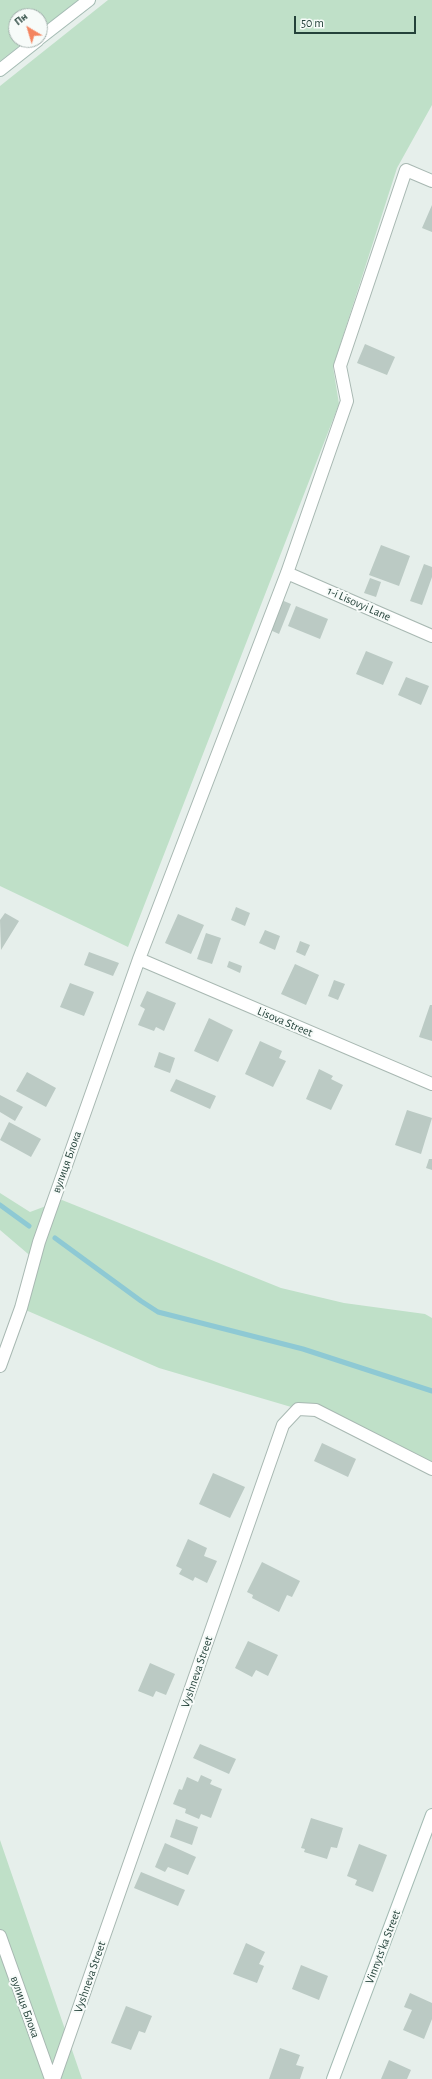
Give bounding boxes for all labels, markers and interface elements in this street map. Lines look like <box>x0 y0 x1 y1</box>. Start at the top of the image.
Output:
north arrow <box>8 8 48 48</box>
scale bar <box>296 8 418 34</box>
text: Пн <box>12 10 30 27</box>
text: 50 m <box>301 17 324 29</box>
street label: 1-i Lisovyi Lane <box>325 584 393 624</box>
street label: Lisova Street <box>255 1004 315 1040</box>
street label: вулиця Блока <box>49 1129 85 1195</box>
street label: Vyshneva Street <box>178 1634 216 1710</box>
street label: Vinnyts'ka Street <box>362 1908 404 1986</box>
street label: Vyshneva Street <box>71 1939 109 2015</box>
street label: вулиця Блока <box>7 1974 43 2040</box>

